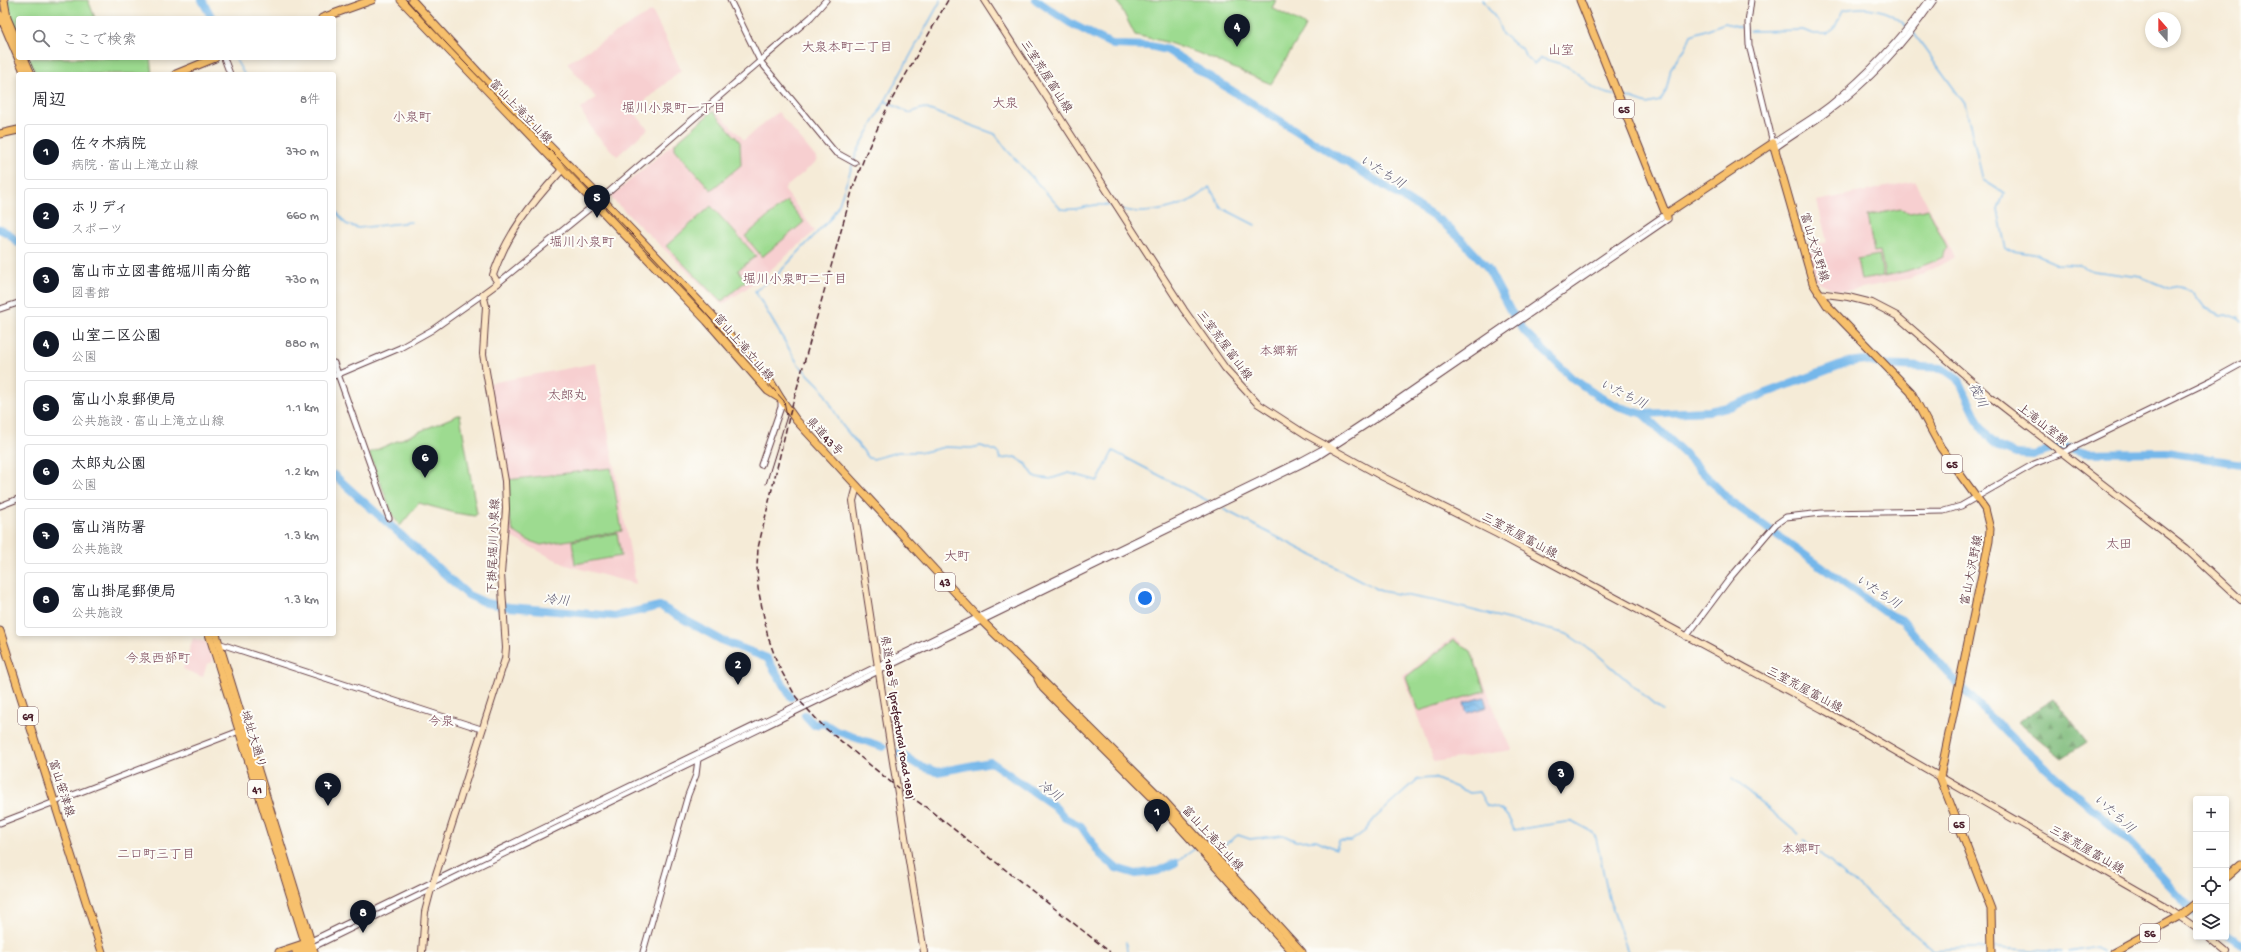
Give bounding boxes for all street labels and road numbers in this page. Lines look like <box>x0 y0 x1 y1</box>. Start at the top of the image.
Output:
street label: 三室荒屋富山線 <box>1017 38 1075 116</box>
street label: 富山上滝立山線 <box>485 77 554 147</box>
road number: 65 <box>1614 100 1634 118</box>
street label: 富山大沢野線 <box>1796 211 1831 284</box>
street label: 三室荒屋富山線 <box>1193 308 1255 384</box>
street label: 富山上滝立山線 <box>710 311 776 385</box>
street label: 上滝山室線 <box>2014 401 2070 450</box>
street label: 県道43号 <box>802 414 846 460</box>
road number: 65 <box>1942 455 1962 473</box>
street label: 下掛尾堀川小泉線 <box>485 498 504 594</box>
street label: 三室荒屋富山線 <box>1479 510 1560 563</box>
street label: 富山大沢野線 <box>1958 534 1987 607</box>
road number: 43 <box>935 573 955 591</box>
street label: 県道188号 (prefectural road 188) <box>876 634 917 800</box>
street label: 三室荒屋富山線 <box>1764 664 1845 717</box>
road number: 69 <box>18 707 38 725</box>
street label: 城址大通り <box>237 709 269 770</box>
street label: 富山笹津線 <box>44 758 77 819</box>
road number: 41 <box>248 780 266 798</box>
street label: 富山上滝立山線 <box>1178 803 1246 875</box>
road number: 65 <box>1949 815 1969 833</box>
street label: 三室荒屋富山線 <box>2046 823 2126 878</box>
road number: 56 <box>2140 924 2160 942</box>

